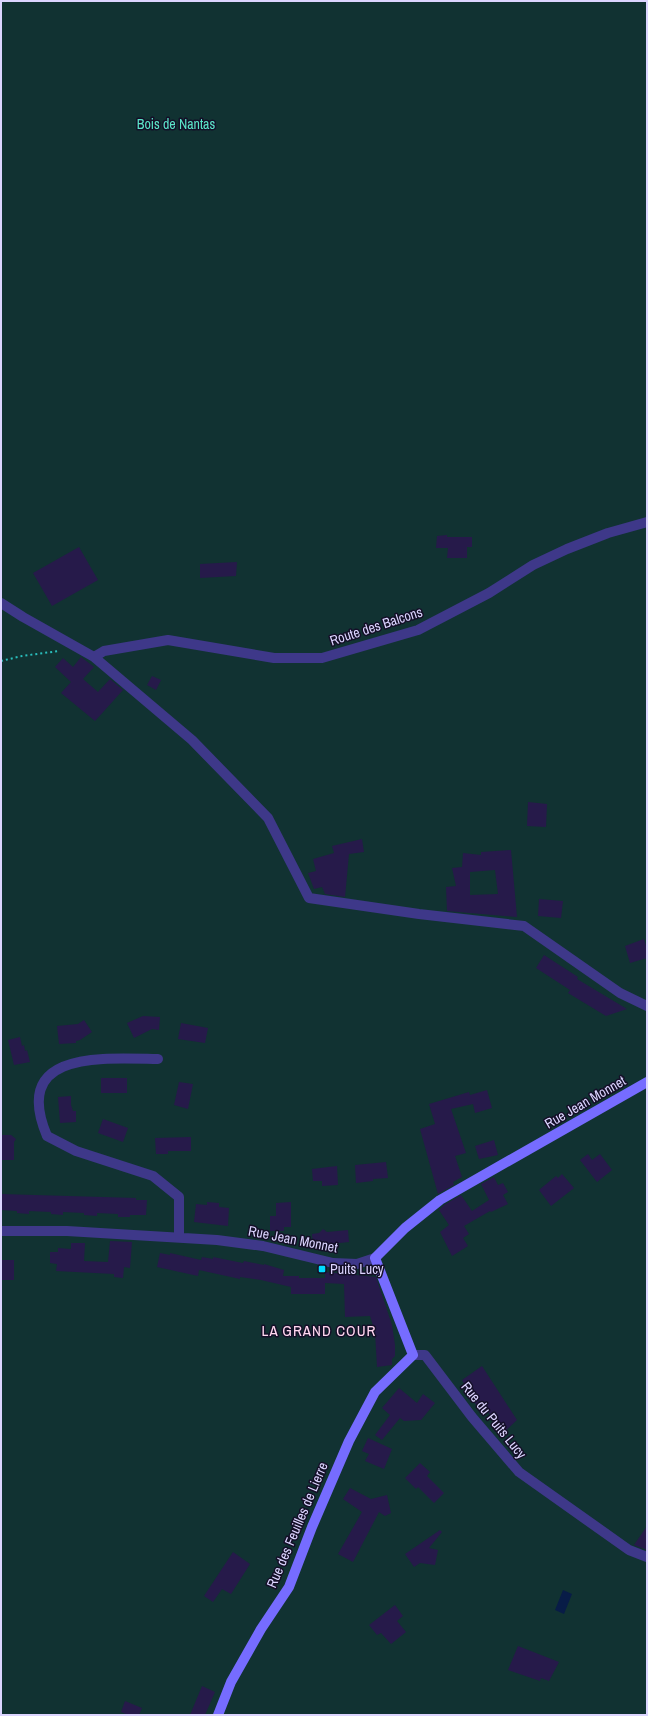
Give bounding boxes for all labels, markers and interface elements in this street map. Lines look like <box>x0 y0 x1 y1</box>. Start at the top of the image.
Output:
park label: Bois de Nantas <box>137 115 216 133</box>
street label: Route des Balcons <box>327 602 425 649</box>
street label: Rue Jean Monnet <box>541 1072 629 1132</box>
street label: Rue Jean Monnet <box>247 1222 339 1256</box>
place label: Puits Lucy <box>330 1260 384 1278</box>
marker: Puits Lucy <box>317 1264 327 1274</box>
district label: LA GRAND COUR <box>262 1320 376 1341</box>
street label: Rue du Puits Lucy <box>457 1378 531 1462</box>
street label: Rue des Feuilles de Lierre <box>262 1459 332 1591</box>

